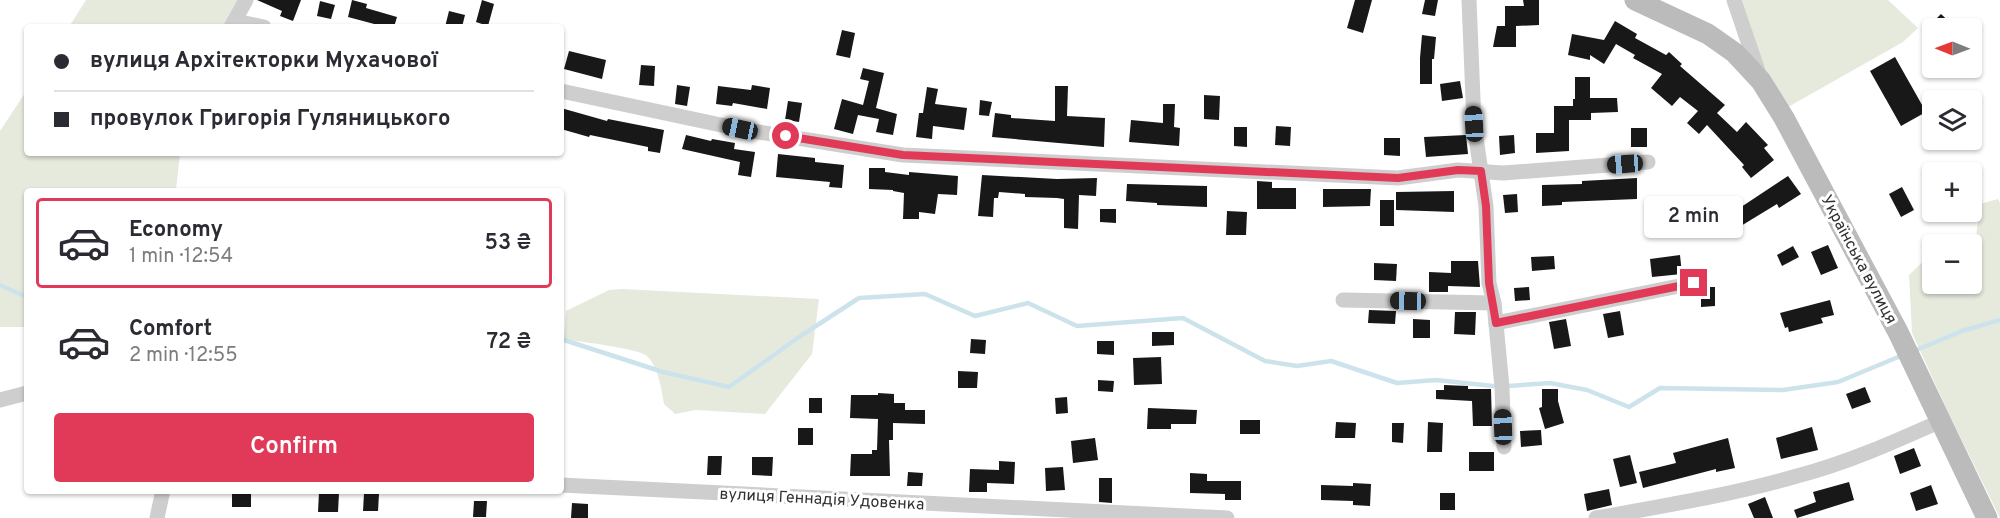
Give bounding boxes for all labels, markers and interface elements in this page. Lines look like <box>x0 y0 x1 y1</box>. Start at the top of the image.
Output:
north arrow <box>1922 18 1982 78</box>
map controls <box>1922 18 1982 294</box>
text: вулиця Архітекторки Мухачової <box>90 48 438 75</box>
button: layers <box>1922 90 1982 150</box>
text: провулок Григорія Гуляницького <box>90 106 450 133</box>
car <box>1464 106 1484 142</box>
car <box>721 116 759 142</box>
route start <box>772 122 799 149</box>
car <box>1606 154 1644 174</box>
button: + <box>1922 162 1982 222</box>
street label: Українська вулиця <box>1816 192 1901 328</box>
callout: 2 min <box>1644 196 1744 238</box>
text: 2 min <box>1668 204 1719 230</box>
icon: car <box>57 216 111 270</box>
text: Economy <box>129 217 223 244</box>
text: 53 ₴ <box>485 230 531 257</box>
button: − <box>1922 234 1982 294</box>
text: 1 min · 12:54 <box>129 244 233 270</box>
route end <box>1680 269 1707 296</box>
car <box>1390 292 1426 310</box>
icon: car <box>57 315 111 369</box>
text: Comfort <box>129 316 212 343</box>
text: 72 ₴ <box>486 329 531 356</box>
text: 2 min · 12:55 <box>129 343 238 369</box>
car <box>1493 409 1513 445</box>
button: Confirm <box>54 413 534 482</box>
street label: вулиця Геннадія Удовенка <box>719 485 925 515</box>

